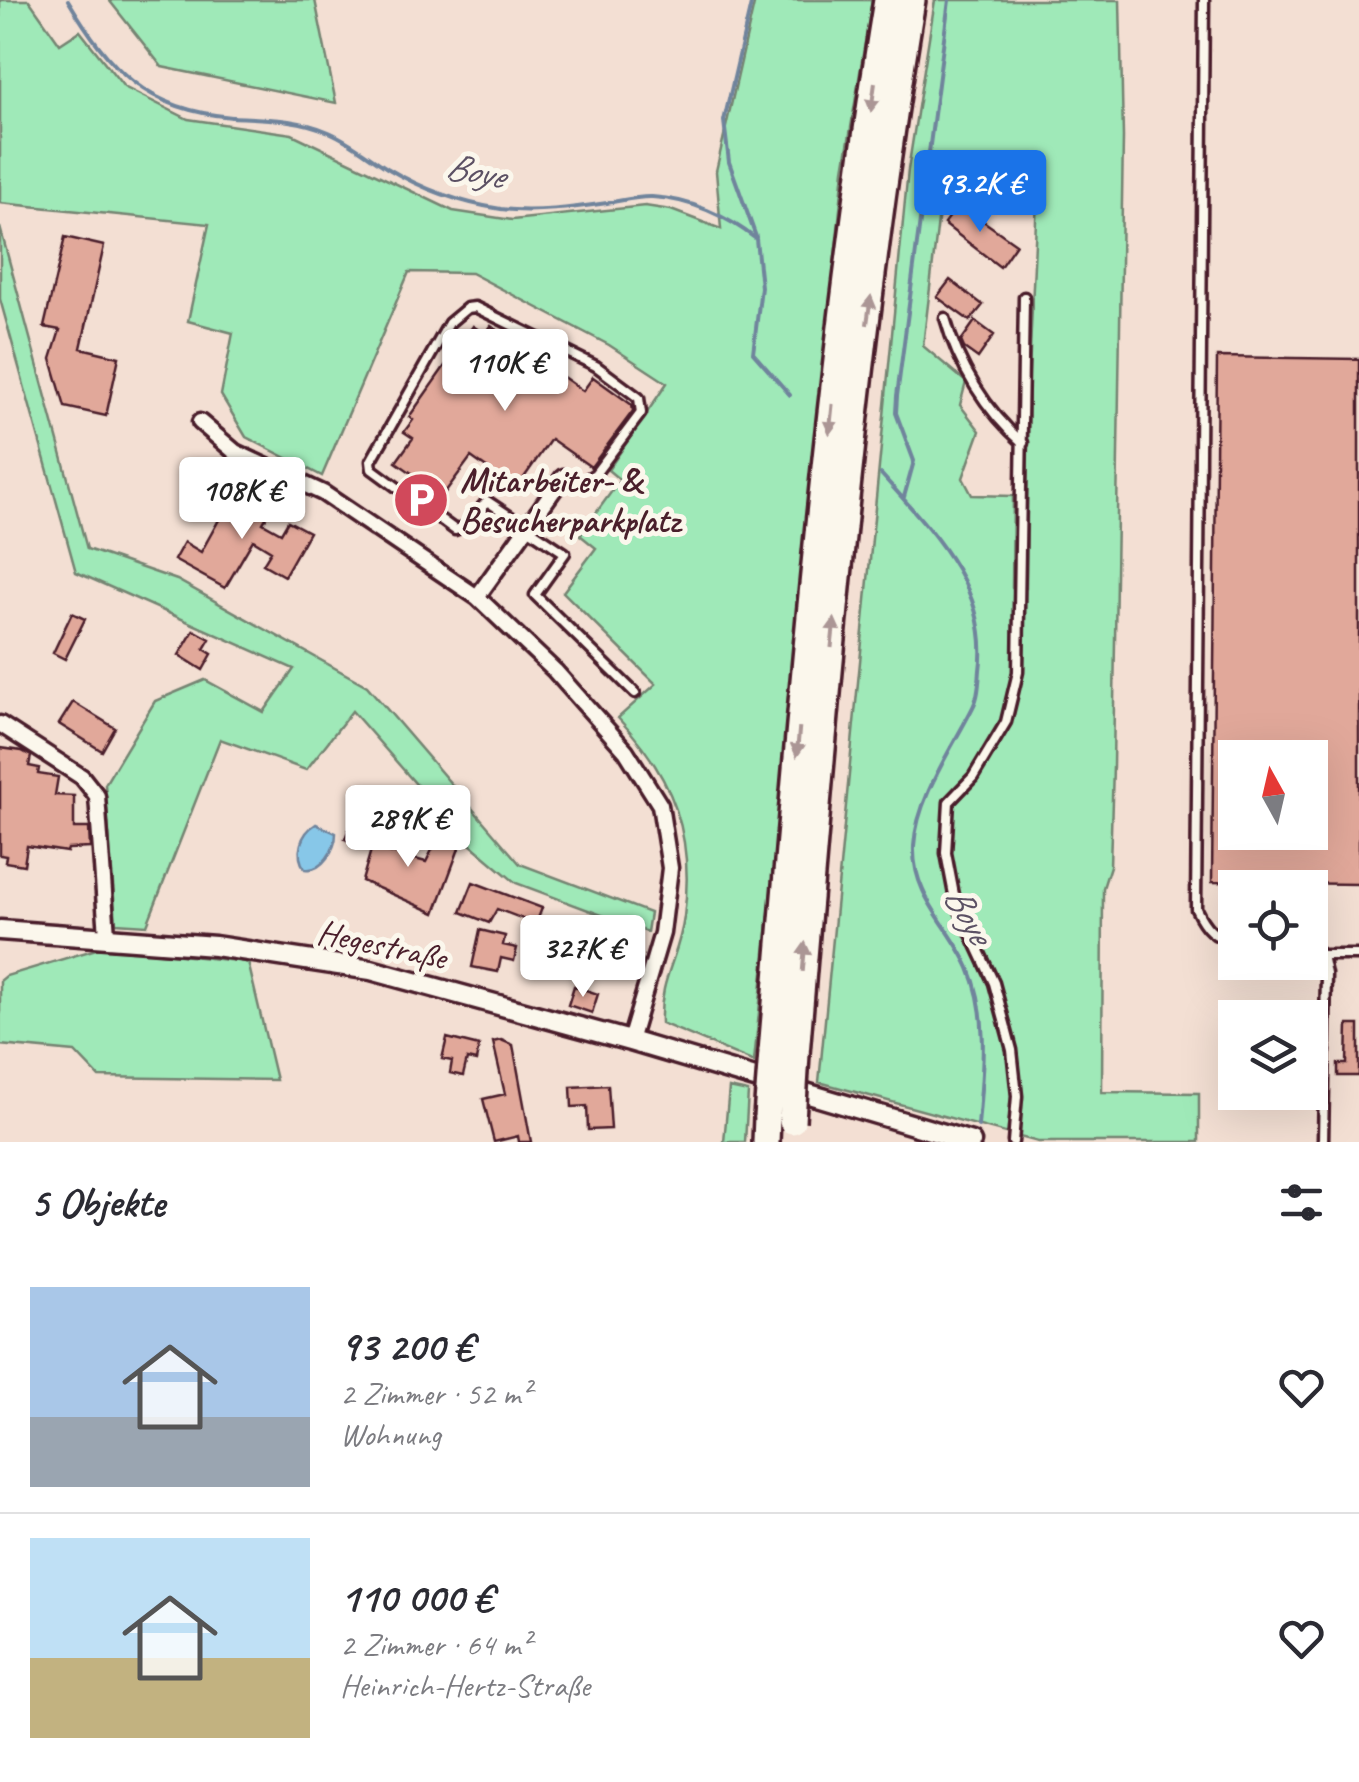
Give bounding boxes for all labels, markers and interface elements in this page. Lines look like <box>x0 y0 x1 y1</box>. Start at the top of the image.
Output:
one-way arrow <box>865 81 881 113</box>
water label: Boye <box>442 142 513 200</box>
pin: 93.2K € <box>888 150 1072 235</box>
text: 93.2K € <box>936 162 1024 203</box>
one-way arrow <box>862 294 878 326</box>
pin: 110K € <box>424 329 586 414</box>
text: 110K € <box>464 341 546 382</box>
one-way arrow <box>823 403 839 435</box>
pin: 108K € <box>161 457 323 542</box>
place label: Mitarbeiter- & Besucherparkplatz <box>460 458 683 543</box>
text: 108K € <box>201 469 283 510</box>
parking icon: Mitarbeiter- & Besucherparkplatz <box>391 470 451 530</box>
one-way arrow <box>825 617 841 649</box>
one-way arrow <box>789 727 805 759</box>
north arrow <box>1218 740 1328 850</box>
map controls <box>1218 740 1328 1110</box>
pin: 289K € <box>327 785 489 870</box>
text: 289K € <box>367 797 449 838</box>
button: locate <box>1218 870 1328 980</box>
water label: Boye <box>934 877 1006 956</box>
street label: Hegestraße <box>313 909 453 981</box>
pin: 327K € <box>502 915 664 1000</box>
text: 327K € <box>542 927 624 968</box>
one-way arrow <box>796 941 812 973</box>
button: layers <box>1218 1000 1328 1110</box>
icon: filters <box>1274 1175 1329 1230</box>
text: 5 Objekte <box>30 1176 165 1229</box>
text: 93 200 € <box>340 1320 473 1373</box>
icon: home <box>110 1327 230 1447</box>
icon: heart <box>1274 1360 1329 1415</box>
text: 2 Zimmer · 52 m² <box>340 1373 530 1414</box>
text: Wohnung <box>340 1414 441 1455</box>
text: 110 000 € <box>340 1571 493 1624</box>
icon: home <box>110 1578 230 1698</box>
icon: heart <box>1274 1611 1329 1666</box>
text: 2 Zimmer · 64 m² <box>340 1624 530 1665</box>
text: Heinrich-Hertz-Straße <box>340 1665 590 1706</box>

